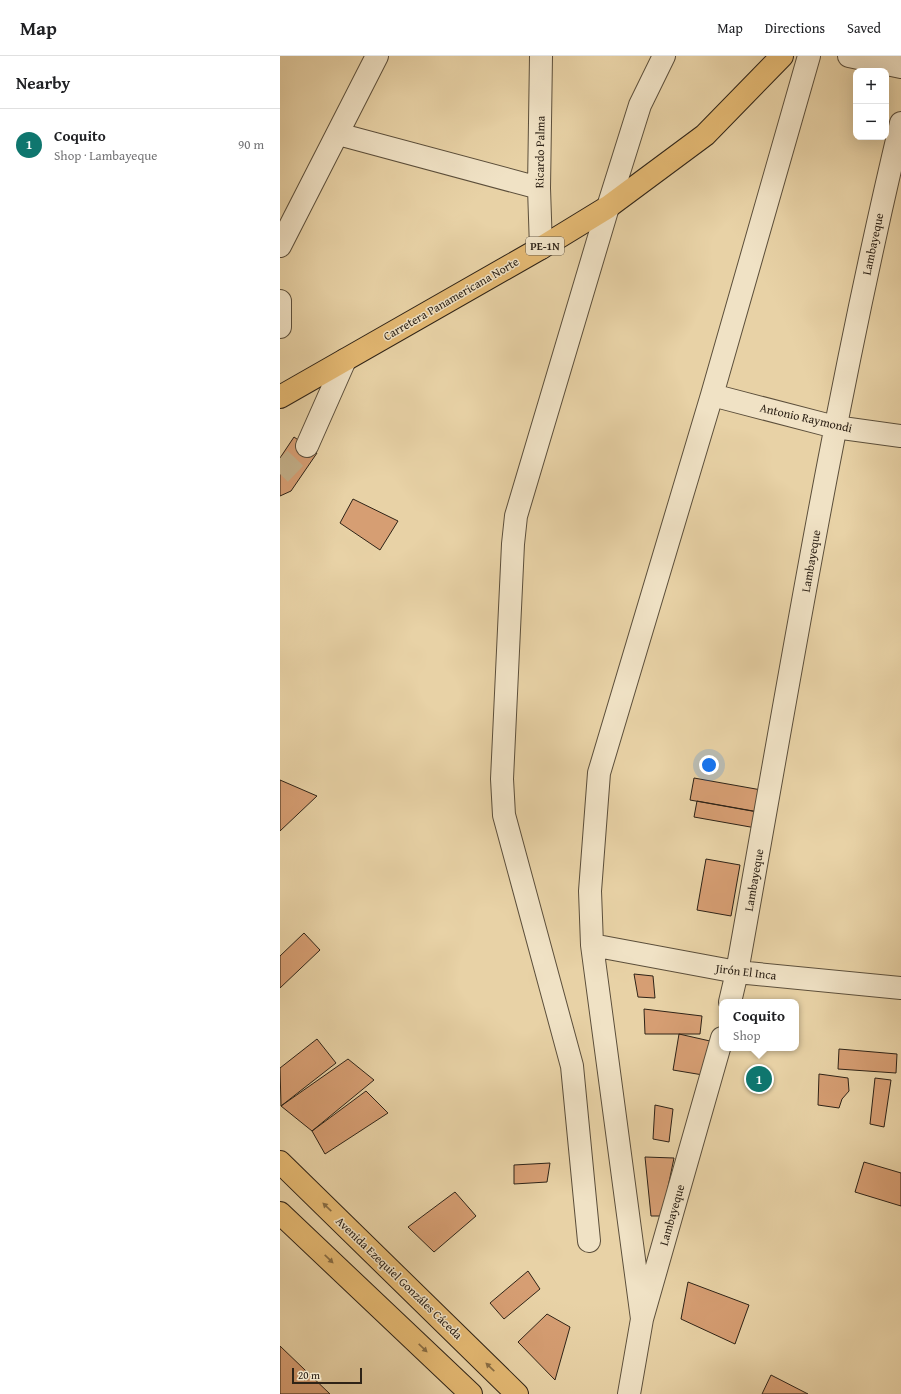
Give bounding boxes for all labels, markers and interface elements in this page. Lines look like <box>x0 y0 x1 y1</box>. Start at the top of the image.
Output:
text: Map <box>20 14 57 42</box>
text: Map <box>717 18 743 38</box>
text: Directions <box>765 18 825 38</box>
text: Saved <box>847 18 881 38</box>
map controls <box>853 68 889 140</box>
button: + <box>853 68 889 104</box>
text: Nearby <box>16 70 70 95</box>
button: − <box>853 104 889 140</box>
street label: Ricardo Palma <box>530 115 549 188</box>
text: Coquito <box>54 125 106 146</box>
text: 1 <box>26 135 32 154</box>
text: 90 m <box>238 135 264 154</box>
text: Shop · Lambayeque <box>54 146 157 165</box>
street label: Lambayeque <box>858 211 887 276</box>
road number: PE-1N <box>526 237 564 255</box>
street label: Carretera Panamericana Norte <box>380 253 522 344</box>
street label: Antonio Raymondi <box>758 399 855 437</box>
street label: Lambayeque <box>797 528 824 593</box>
your location <box>699 755 719 775</box>
street label: Lambayeque <box>740 847 767 912</box>
street label: Jirón El Inca <box>713 959 778 984</box>
popup <box>719 999 799 1051</box>
text: Coquito <box>733 1005 785 1026</box>
text: Shop <box>733 1026 760 1045</box>
pin: 1 <box>746 1064 772 1094</box>
street label: Lambayeque <box>655 1182 688 1247</box>
one-way arrow <box>321 1203 332 1212</box>
street label: Avenida Ezequiel Gonzáles Cáceda <box>332 1212 467 1343</box>
one-way arrow <box>324 1254 333 1263</box>
one-way arrow <box>418 1344 428 1353</box>
one-way arrow <box>485 1362 495 1372</box>
scale bar <box>292 1366 362 1385</box>
text: 20 m <box>298 1367 320 1383</box>

